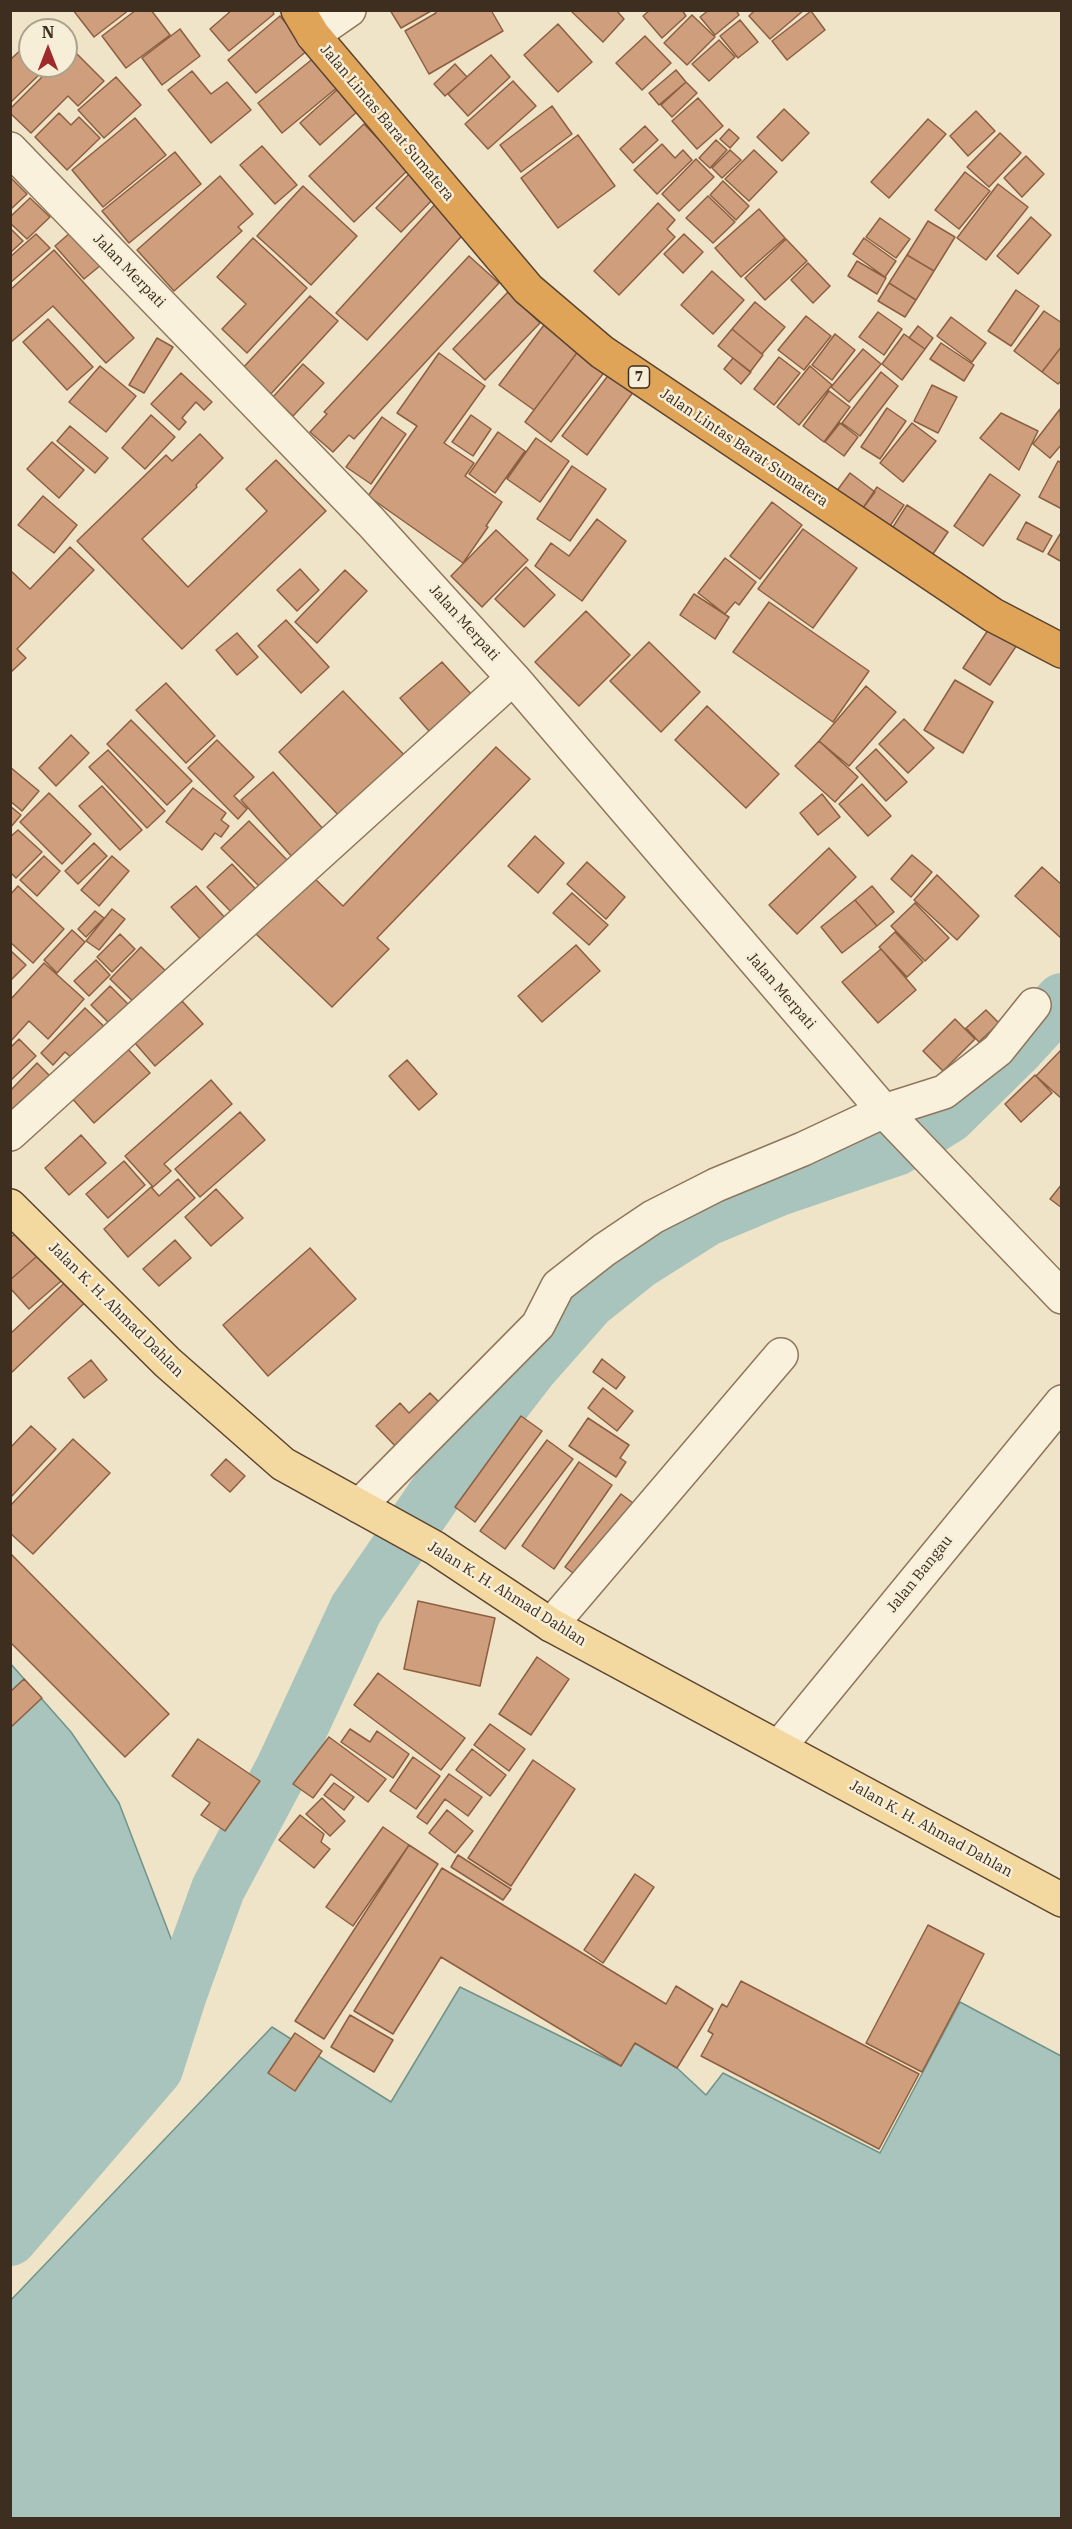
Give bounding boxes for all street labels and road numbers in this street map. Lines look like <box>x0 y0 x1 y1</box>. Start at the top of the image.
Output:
street label: Jalan Lintas Barat Sumatera <box>316 41 458 205</box>
street label: Jalan Merpati <box>89 230 169 312</box>
road number: 7 <box>628 366 650 388</box>
street label: Jalan Lintas Barat Sumatera <box>657 385 831 511</box>
street label: Jalan Merpati <box>425 581 503 665</box>
street label: Jalan Merpati <box>743 949 819 1033</box>
street label: Jalan K. H. Ahmad Dahlan <box>45 1239 187 1381</box>
street label: Jalan Bangau <box>883 1532 957 1616</box>
street label: Jalan K. H. Ahmad Dahlan <box>424 1538 590 1650</box>
street label: Jalan K. H. Ahmad Dahlan <box>846 1777 1016 1881</box>

